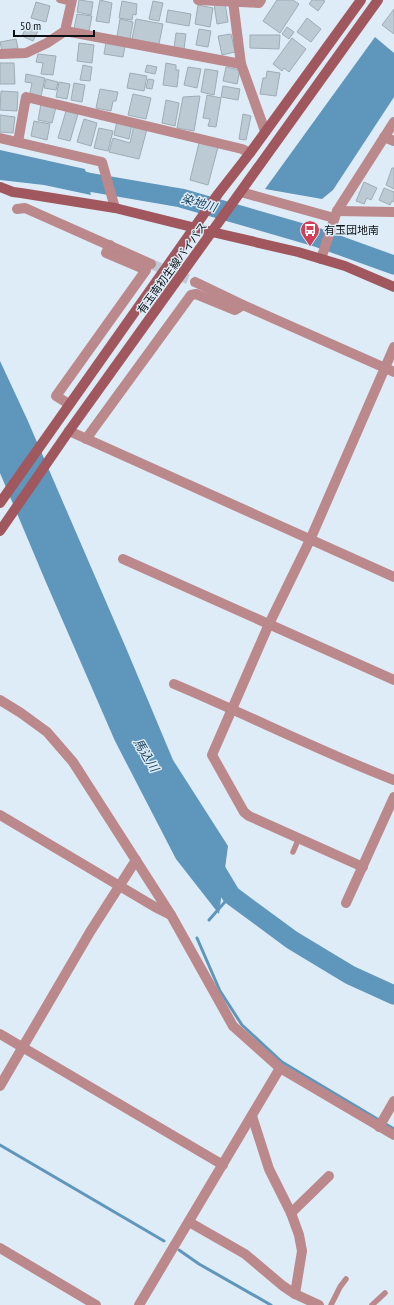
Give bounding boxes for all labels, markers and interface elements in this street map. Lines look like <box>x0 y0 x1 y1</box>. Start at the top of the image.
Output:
scale bar <box>14 12 94 38</box>
text: 50 m <box>20 18 41 33</box>
water label: 染地川 <box>180 190 220 215</box>
street label: 有玉南初生線バイパス <box>134 219 210 317</box>
bus stop icon: 有玉団地南 <box>299 219 321 247</box>
place label: 有玉団地南 <box>324 223 379 237</box>
water label: 馬込川 <box>131 735 163 776</box>

